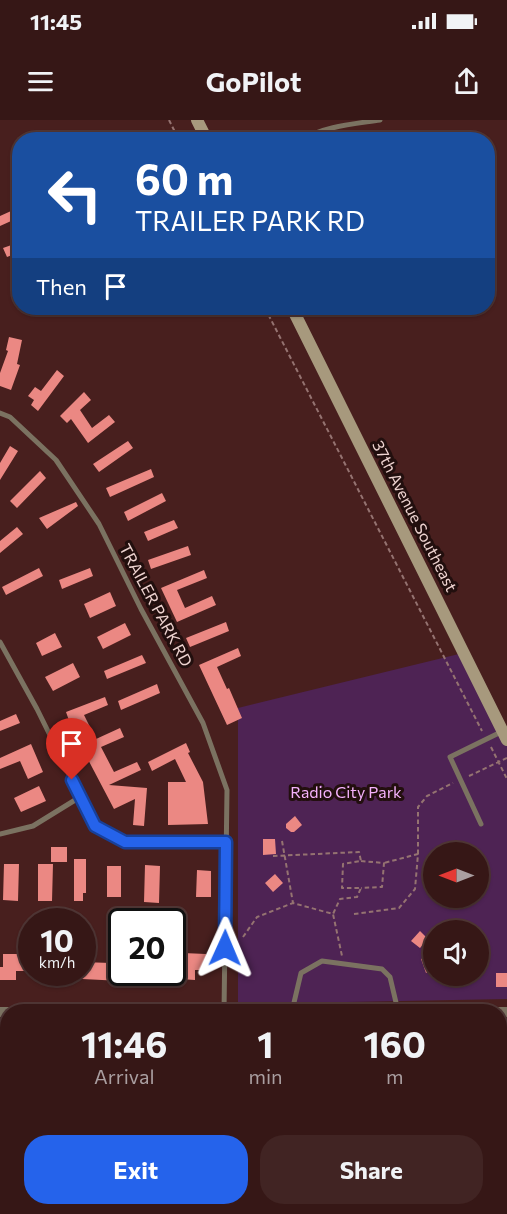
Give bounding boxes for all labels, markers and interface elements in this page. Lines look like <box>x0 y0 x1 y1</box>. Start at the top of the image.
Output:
text: 11:45 <box>30 8 82 35</box>
icon: menu <box>24 65 57 98</box>
text: GoPilot <box>206 65 301 98</box>
icon: share <box>450 65 483 98</box>
text: 60 m <box>135 152 234 204</box>
icon: left <box>36 156 114 234</box>
text: TRAILER PARK RD <box>135 204 365 237</box>
icon: arrive <box>99 270 132 303</box>
text: Then <box>36 273 87 300</box>
street label: 37th Avenue Southeast <box>369 437 462 595</box>
street label: TRAILER PARK RD <box>116 540 197 669</box>
pin <box>46 718 97 780</box>
icon: arrive <box>55 727 88 760</box>
park label: Radio City Park <box>290 782 402 801</box>
north arrow <box>423 842 489 908</box>
map controls <box>423 842 489 986</box>
speed limit sign: 20 <box>108 908 186 986</box>
position arrow <box>193 916 257 980</box>
button: sound <box>423 920 489 986</box>
text: 10 <box>40 921 74 958</box>
text: km/h <box>39 953 75 971</box>
text: 11:46 <box>81 1021 167 1065</box>
text: 1 <box>257 1021 274 1065</box>
text: 160 <box>364 1021 426 1065</box>
text: Arrival <box>94 1064 154 1088</box>
text: min <box>248 1064 283 1088</box>
text: m <box>386 1064 403 1088</box>
button: Exit <box>24 1135 248 1204</box>
button: Share <box>260 1135 483 1204</box>

